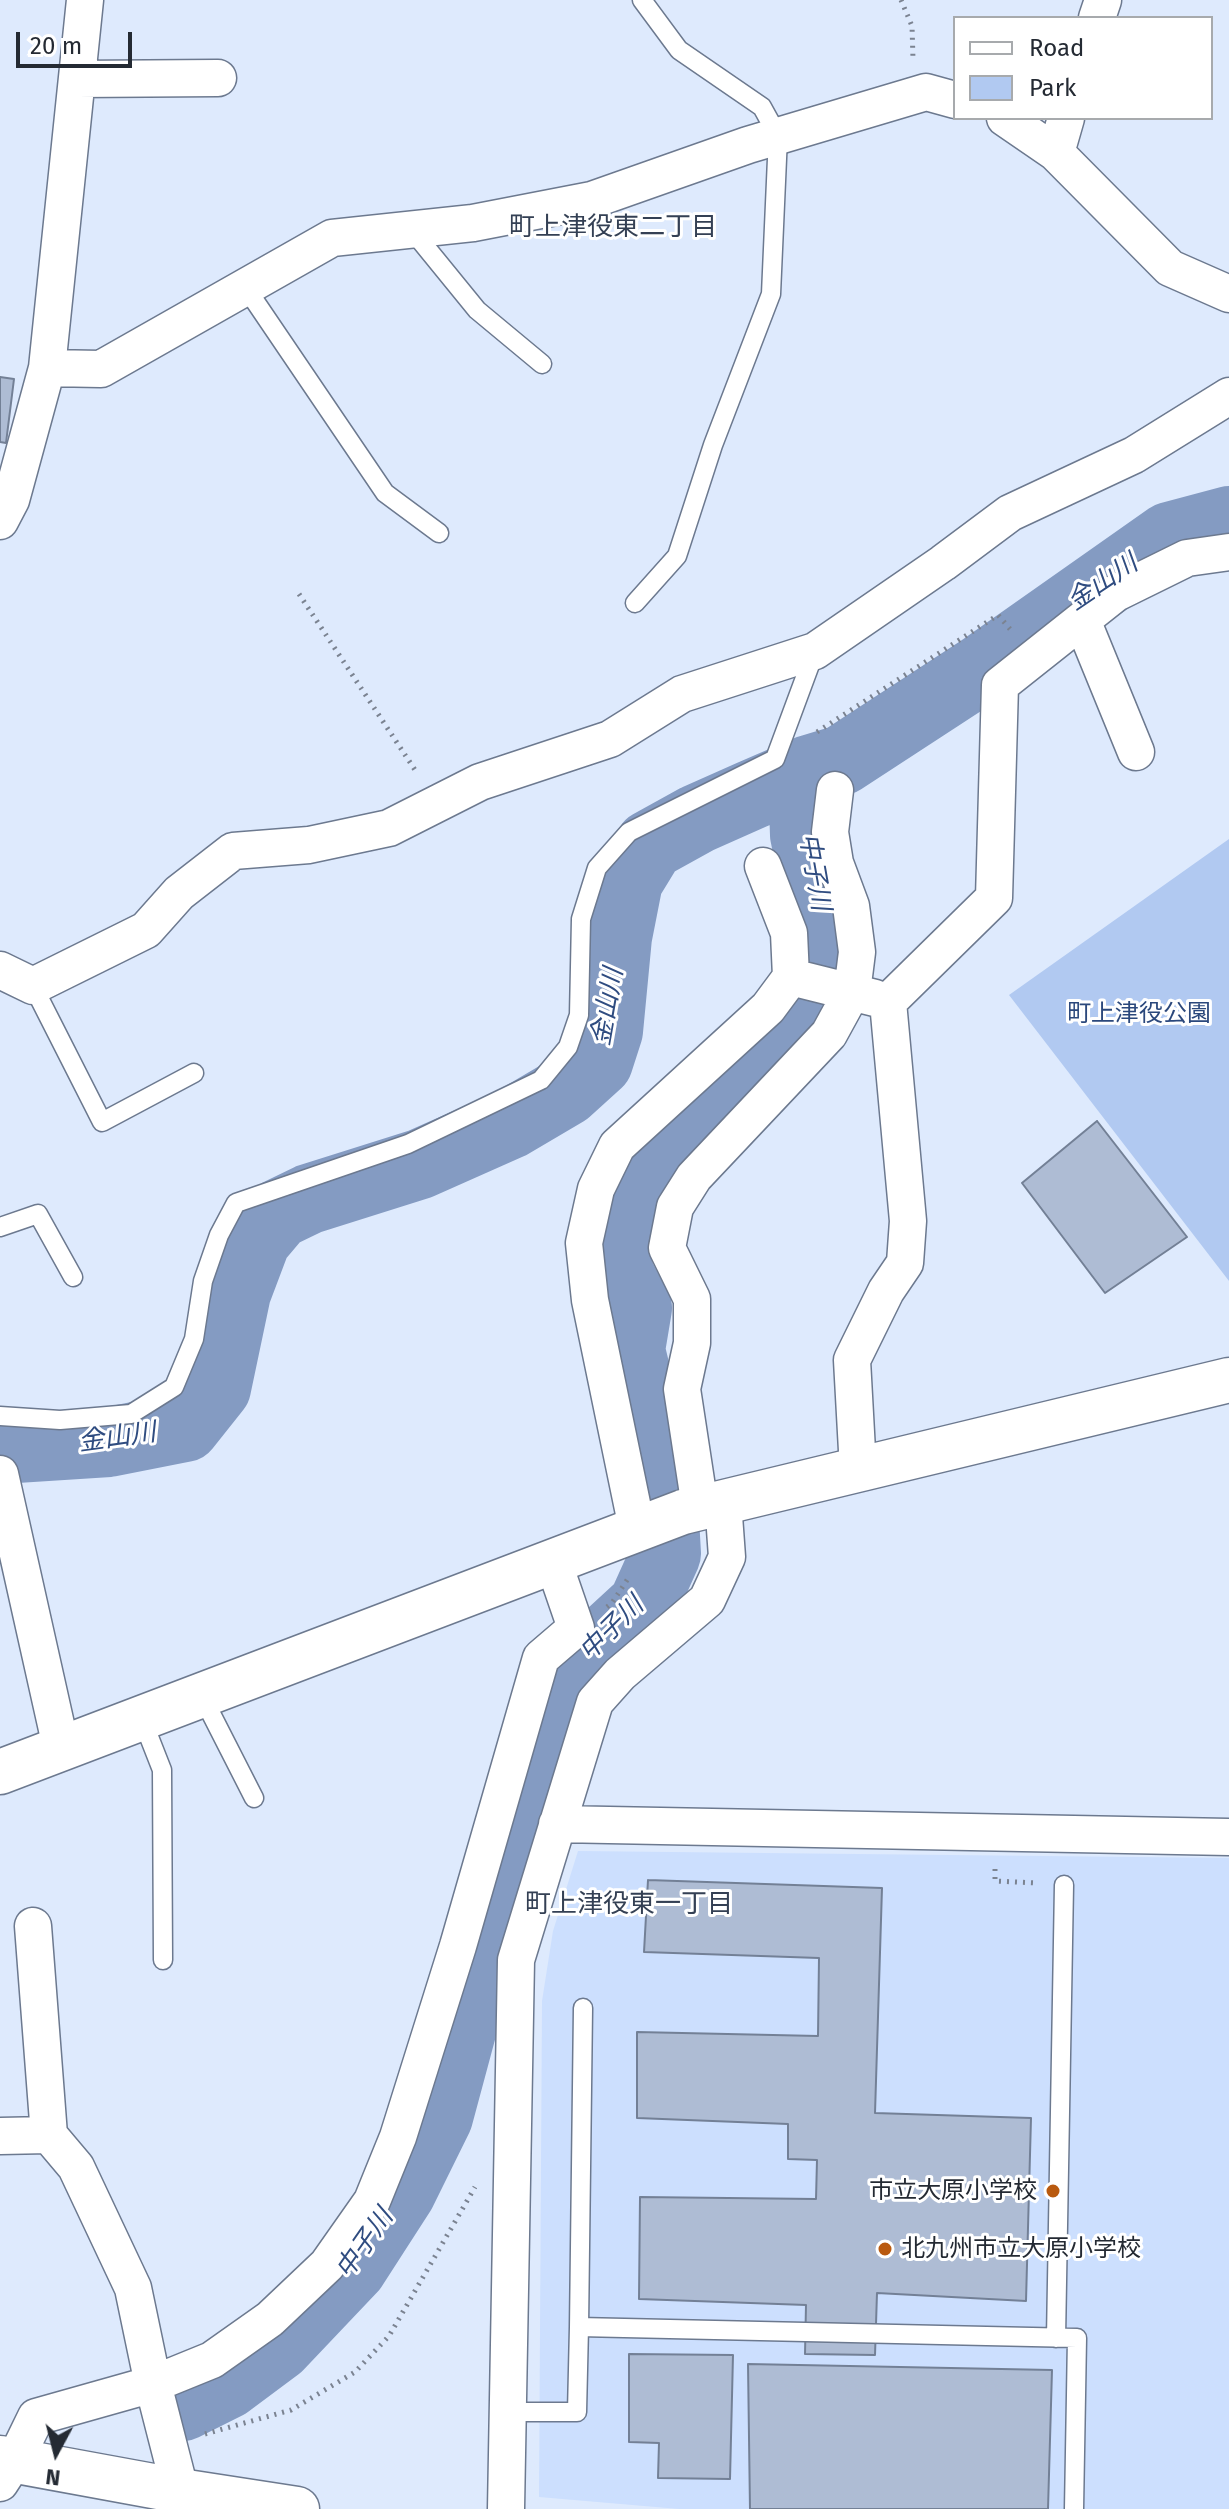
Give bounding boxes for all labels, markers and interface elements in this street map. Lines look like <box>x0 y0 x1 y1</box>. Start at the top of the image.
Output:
scale bar <box>20 16 136 66</box>
legend <box>953 16 1213 120</box>
text: 20 m <box>30 32 82 60</box>
text: Road <box>1029 34 1084 62</box>
text: Park <box>1029 74 1076 102</box>
district label: 町上津役東二丁目 <box>509 212 717 244</box>
water label: 金山川 <box>1062 548 1144 618</box>
water label: 中子川 <box>792 831 836 913</box>
water label: 金山川 <box>586 966 630 1048</box>
park label: 町上津役公園 <box>1067 1000 1211 1028</box>
water label: 金山川 <box>76 1417 158 1459</box>
water label: 中子川 <box>573 1590 651 1668</box>
district label: 町上津役東一丁目 <box>525 1889 733 1921</box>
place label: 市立大原小学校 <box>869 2177 1037 2205</box>
marker: 市立大原小学校 <box>1044 2182 1062 2200</box>
water label: 中子川 <box>330 2203 400 2285</box>
place label: 北九州市立大原小学校 <box>901 2235 1141 2263</box>
marker: 北九州市立大原小学校 <box>876 2240 894 2258</box>
north arrow <box>16 2413 96 2493</box>
text: N <box>44 2463 62 2492</box>

